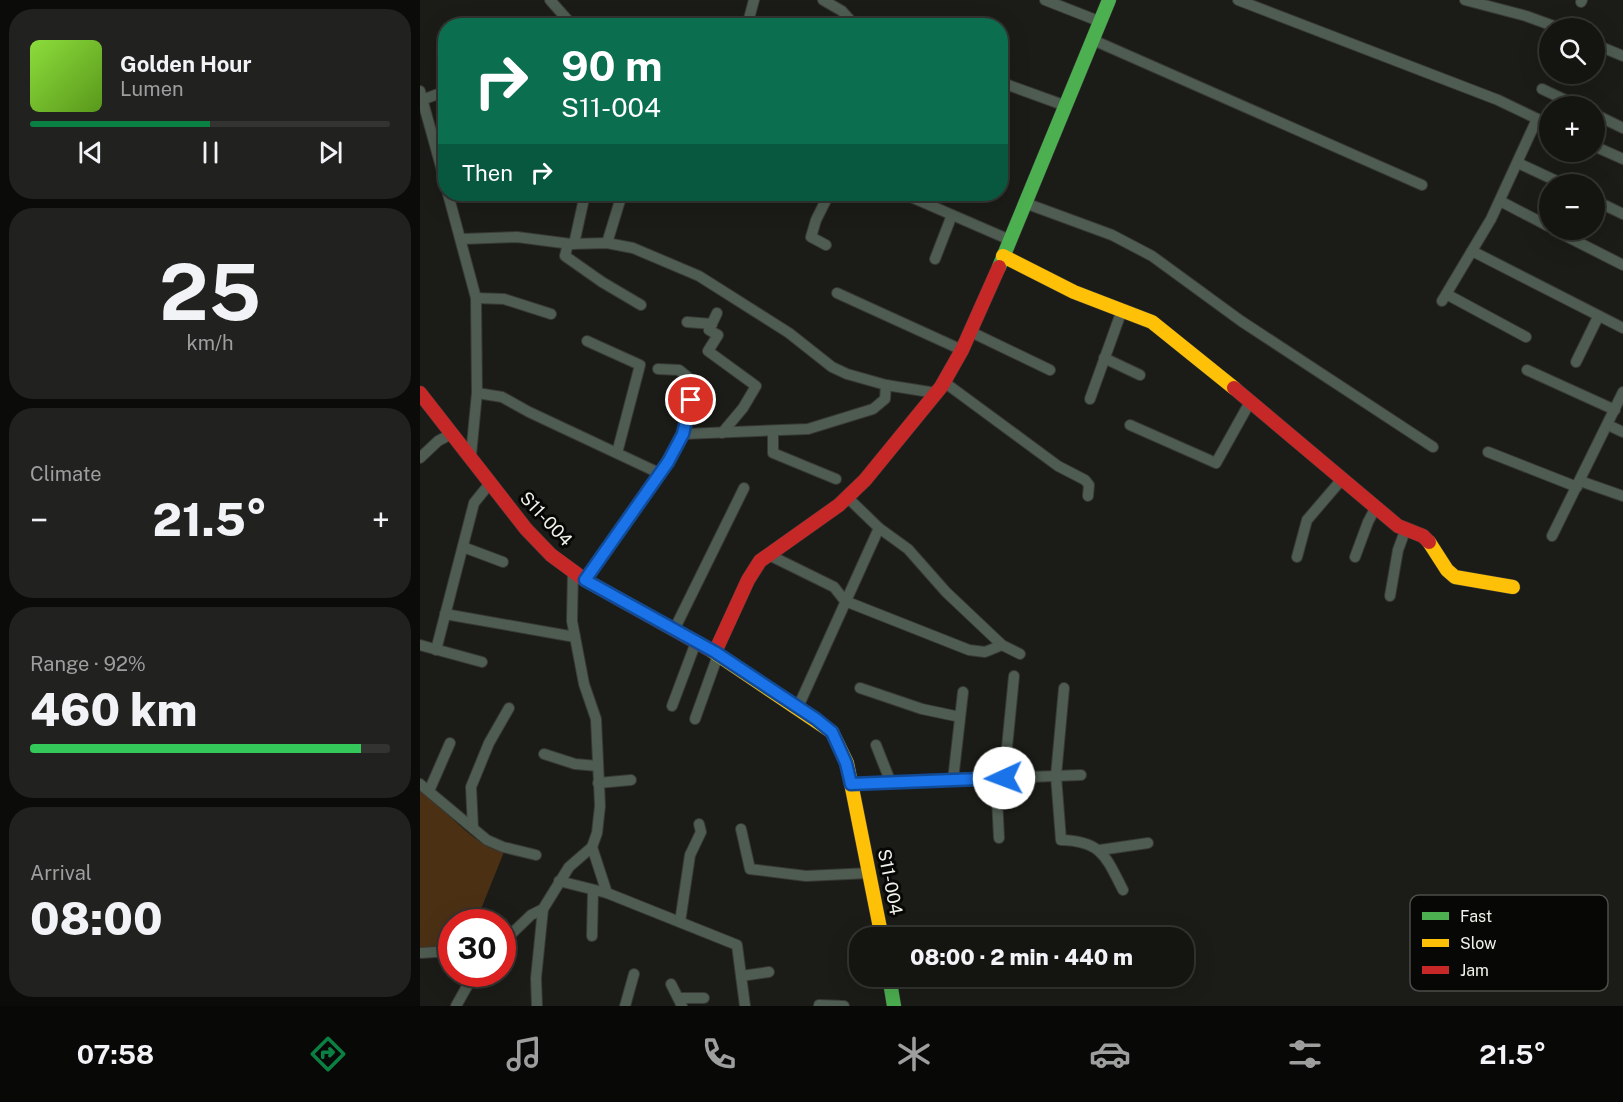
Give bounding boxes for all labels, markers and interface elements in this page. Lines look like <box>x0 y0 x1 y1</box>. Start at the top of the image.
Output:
map controls <box>1539 18 1605 240</box>
button: search <box>1539 18 1605 84</box>
text: 90 m <box>561 41 663 90</box>
icon: right <box>462 42 540 120</box>
text: Golden Hour <box>120 51 251 77</box>
text: Lumen <box>120 77 184 101</box>
text: S11-004 <box>561 91 661 123</box>
button: + <box>1539 96 1605 162</box>
icon: previous <box>74 136 107 169</box>
icon: pause <box>194 136 227 169</box>
icon: next <box>314 136 347 169</box>
icon: right <box>525 156 558 189</box>
text: Then <box>462 160 513 186</box>
button: − <box>1539 174 1605 240</box>
text: 25 <box>159 246 261 338</box>
text: km/h <box>186 331 234 355</box>
pin <box>665 374 716 425</box>
icon: arrive <box>674 383 707 416</box>
text: Climate <box>30 462 102 486</box>
street label: S11-004 <box>516 487 577 550</box>
text: 21.5° <box>153 493 267 546</box>
text: − <box>30 501 48 539</box>
text: + <box>372 501 390 539</box>
text: Range · 92% <box>30 652 146 676</box>
text: 460 km <box>30 683 197 736</box>
position arrow <box>972 746 1036 810</box>
street label: S11-004 <box>874 847 907 917</box>
text: Arrival <box>30 861 92 885</box>
text: 08:00 <box>30 892 163 945</box>
legend <box>1410 895 1608 991</box>
text: Fast <box>1460 907 1492 926</box>
speed limit sign: 30 <box>438 909 516 987</box>
text: Slow <box>1460 934 1497 953</box>
text: 08:00 · 2 min · 440 m <box>910 944 1133 970</box>
text: Jam <box>1460 961 1489 980</box>
icon: directions <box>307 1033 349 1075</box>
icon: music <box>503 1033 545 1075</box>
icon: phone <box>698 1033 740 1075</box>
icon: climate <box>893 1033 935 1075</box>
icon: car <box>1089 1033 1131 1075</box>
icon: filters <box>1284 1033 1326 1075</box>
text: 07:58 <box>77 1038 154 1070</box>
text: 21.5° <box>1479 1038 1546 1070</box>

